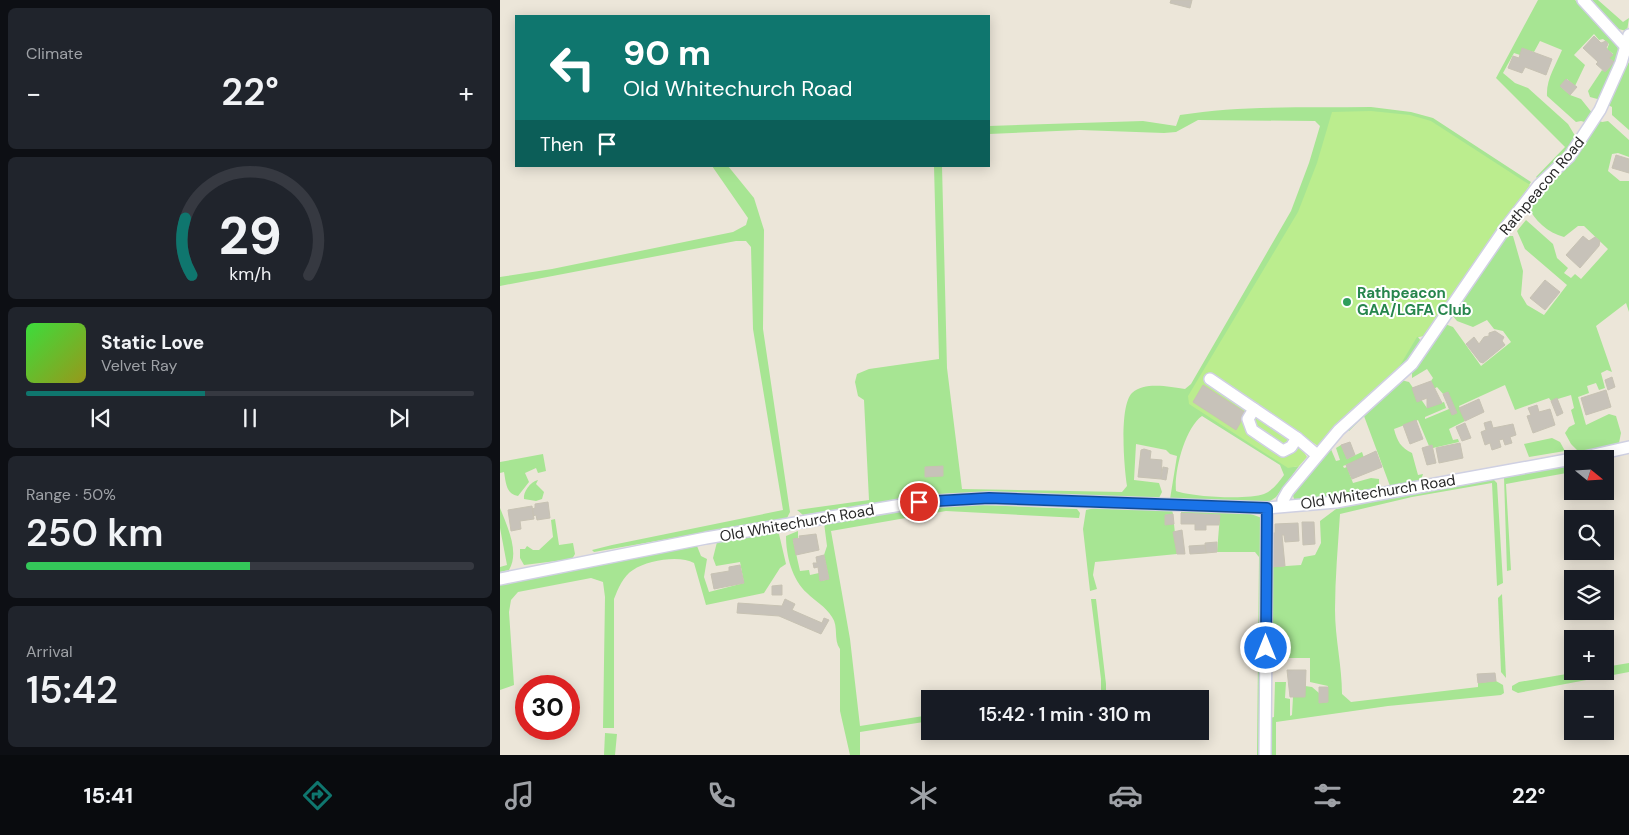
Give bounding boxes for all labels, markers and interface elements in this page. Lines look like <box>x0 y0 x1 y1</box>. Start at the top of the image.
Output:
text: 90 m <box>623 30 711 76</box>
icon: left <box>540 35 605 100</box>
text: Climate <box>26 43 83 64</box>
text: 22° <box>221 67 279 117</box>
text: Old Whitechurch Road <box>623 74 852 103</box>
text: − <box>26 75 41 112</box>
text: + <box>459 75 474 112</box>
icon: arrive <box>593 130 621 158</box>
text: Then <box>540 132 583 157</box>
street label: Rathpeacon Road <box>1495 133 1589 239</box>
text: 29 <box>219 202 281 270</box>
text: km/h <box>229 262 271 286</box>
place label: Rathpeacon GAA/LGFA Club <box>1357 283 1472 320</box>
marker: Rathpeacon GAA/LGFA Club <box>1341 296 1353 308</box>
text: Static Love <box>101 330 204 355</box>
text: Velvet Ray <box>101 355 177 376</box>
icon: previous <box>87 404 115 432</box>
icon: pause <box>236 404 264 432</box>
icon: next <box>385 404 413 432</box>
north arrow <box>1564 450 1614 500</box>
map controls <box>1564 450 1614 740</box>
street label: Old Whitechurch Road <box>1299 470 1457 514</box>
pin <box>898 481 940 523</box>
text: Range · 50% <box>26 484 116 505</box>
icon: arrive <box>905 488 933 516</box>
street label: Old Whitechurch Road <box>718 500 876 546</box>
text: 250 km <box>26 508 164 558</box>
button: search <box>1564 510 1614 560</box>
button: layers <box>1564 570 1614 620</box>
position arrow <box>1239 621 1291 673</box>
button: + <box>1564 630 1614 680</box>
text: Arrival <box>26 641 73 662</box>
text: 15:42 <box>26 665 118 715</box>
speed limit sign: 30 <box>515 675 580 740</box>
button: − <box>1564 690 1614 740</box>
text: 15:42 · 1 min · 310 m <box>979 702 1151 727</box>
icon: directions <box>300 778 335 813</box>
icon: music <box>502 778 537 813</box>
icon: phone <box>704 778 739 813</box>
icon: climate <box>906 778 941 813</box>
icon: car <box>1108 778 1143 813</box>
icon: filters <box>1310 778 1345 813</box>
text: 15:41 <box>84 781 133 810</box>
text: 22° <box>1512 781 1545 810</box>

